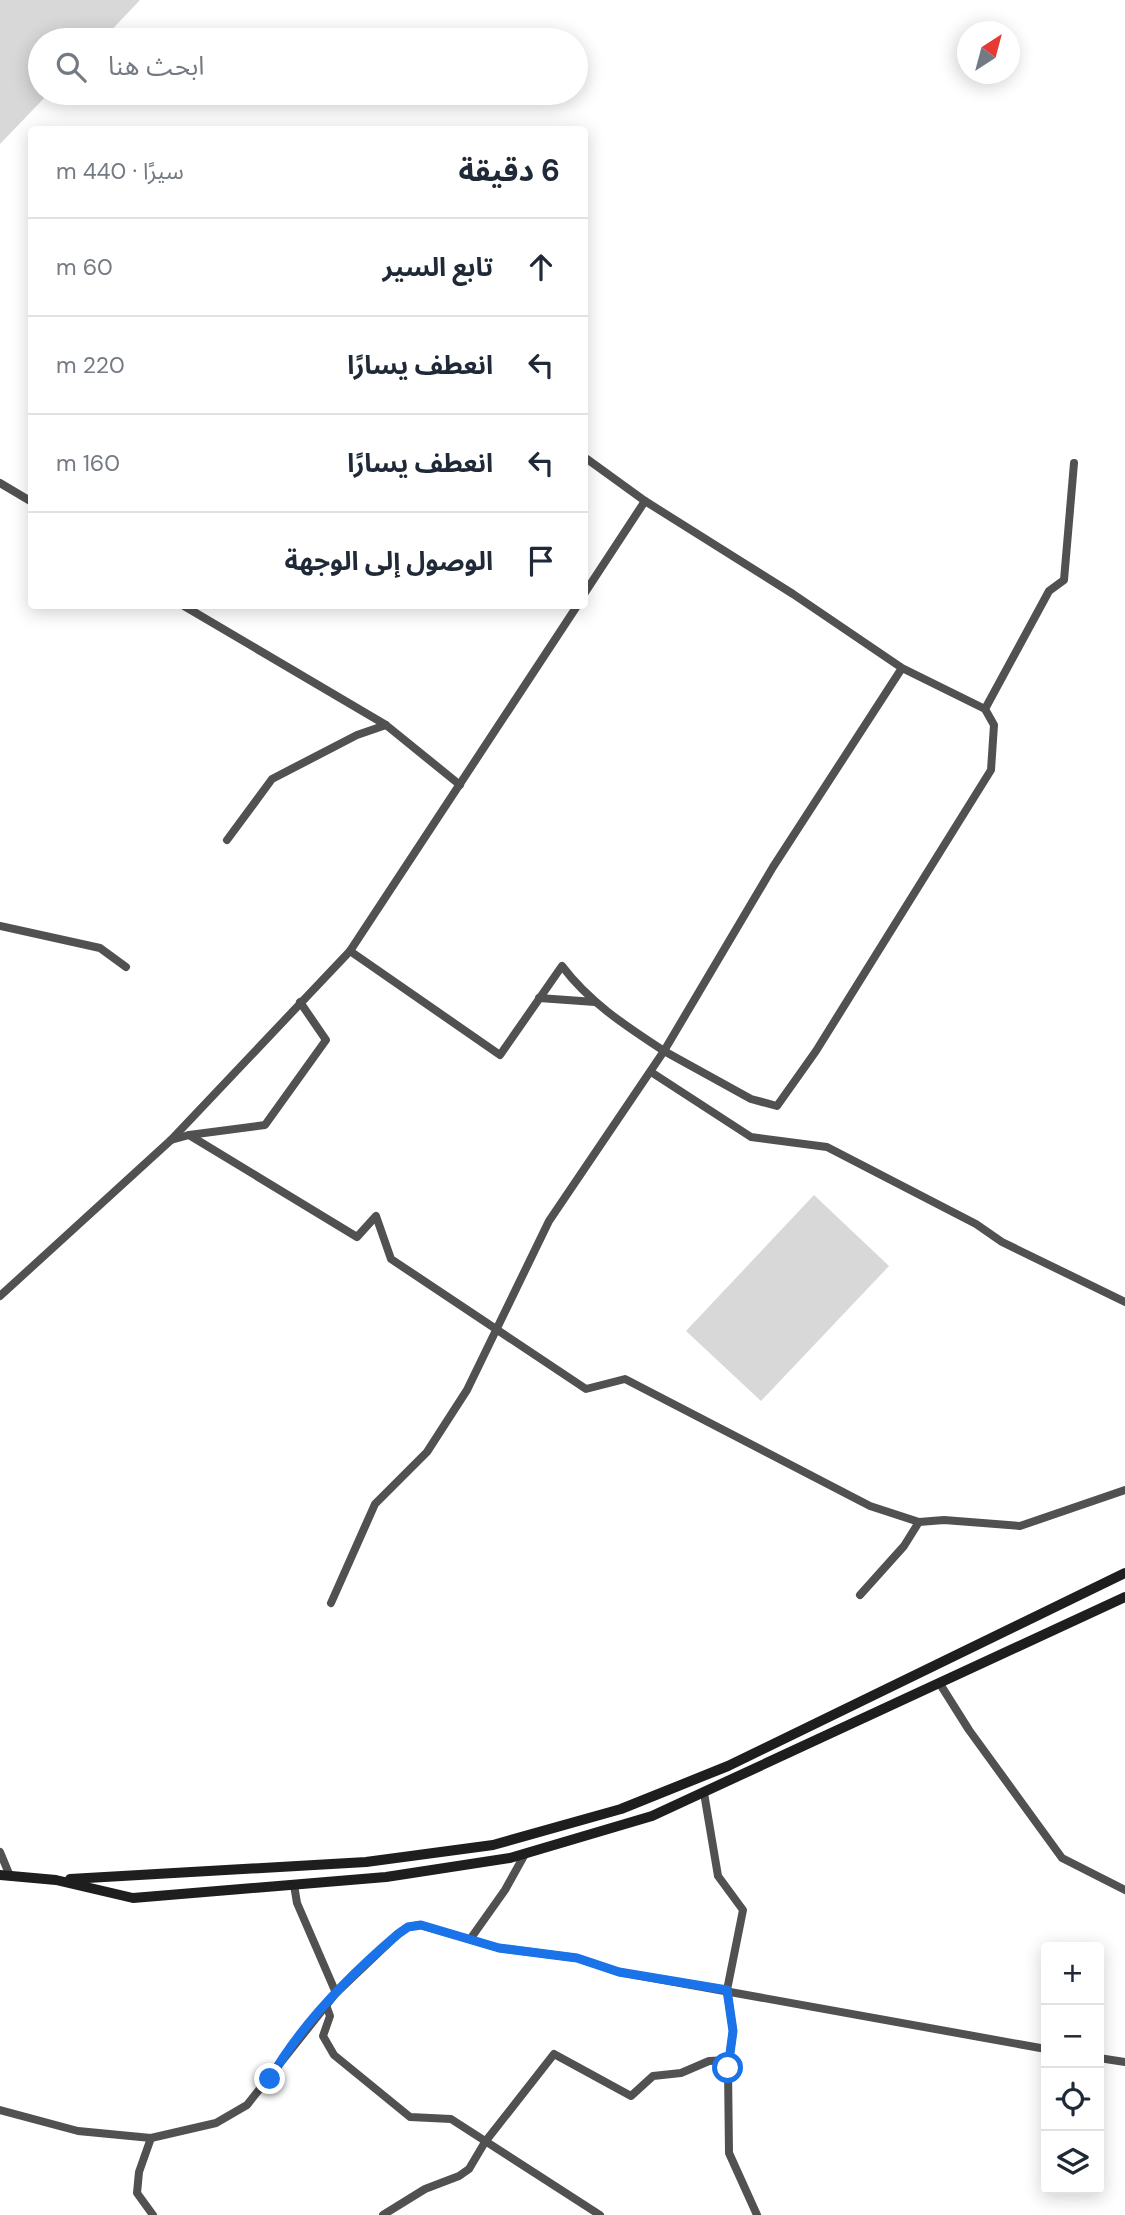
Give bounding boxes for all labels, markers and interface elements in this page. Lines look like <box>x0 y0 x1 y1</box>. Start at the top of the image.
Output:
north arrow <box>957 21 1020 84</box>
search box <box>28 28 588 105</box>
icon: search <box>52 48 90 86</box>
text: ابحث هنا <box>108 49 205 83</box>
text: 6 دقيقة <box>458 151 560 190</box>
text: سيرًا · 440 m <box>56 156 184 186</box>
icon: ahead <box>522 248 560 286</box>
text: تابع السير <box>383 250 493 284</box>
text: 60 m <box>56 252 113 282</box>
icon: left <box>522 346 560 384</box>
text: انعطف يسارًا <box>347 348 493 382</box>
text: 220 m <box>56 350 125 380</box>
icon: left <box>522 444 560 482</box>
text: انعطف يسارًا <box>347 446 493 480</box>
text: 160 m <box>56 448 120 478</box>
icon: arrive <box>522 542 560 580</box>
text: الوصول إلى الوجهة <box>284 544 493 578</box>
map controls <box>1041 1942 1104 2194</box>
button: + <box>1041 1942 1104 2005</box>
button: − <box>1041 2005 1104 2068</box>
route start <box>712 2052 743 2083</box>
route end <box>254 2063 285 2094</box>
button: locate <box>1041 2068 1104 2131</box>
button: layers <box>1041 2131 1104 2194</box>

